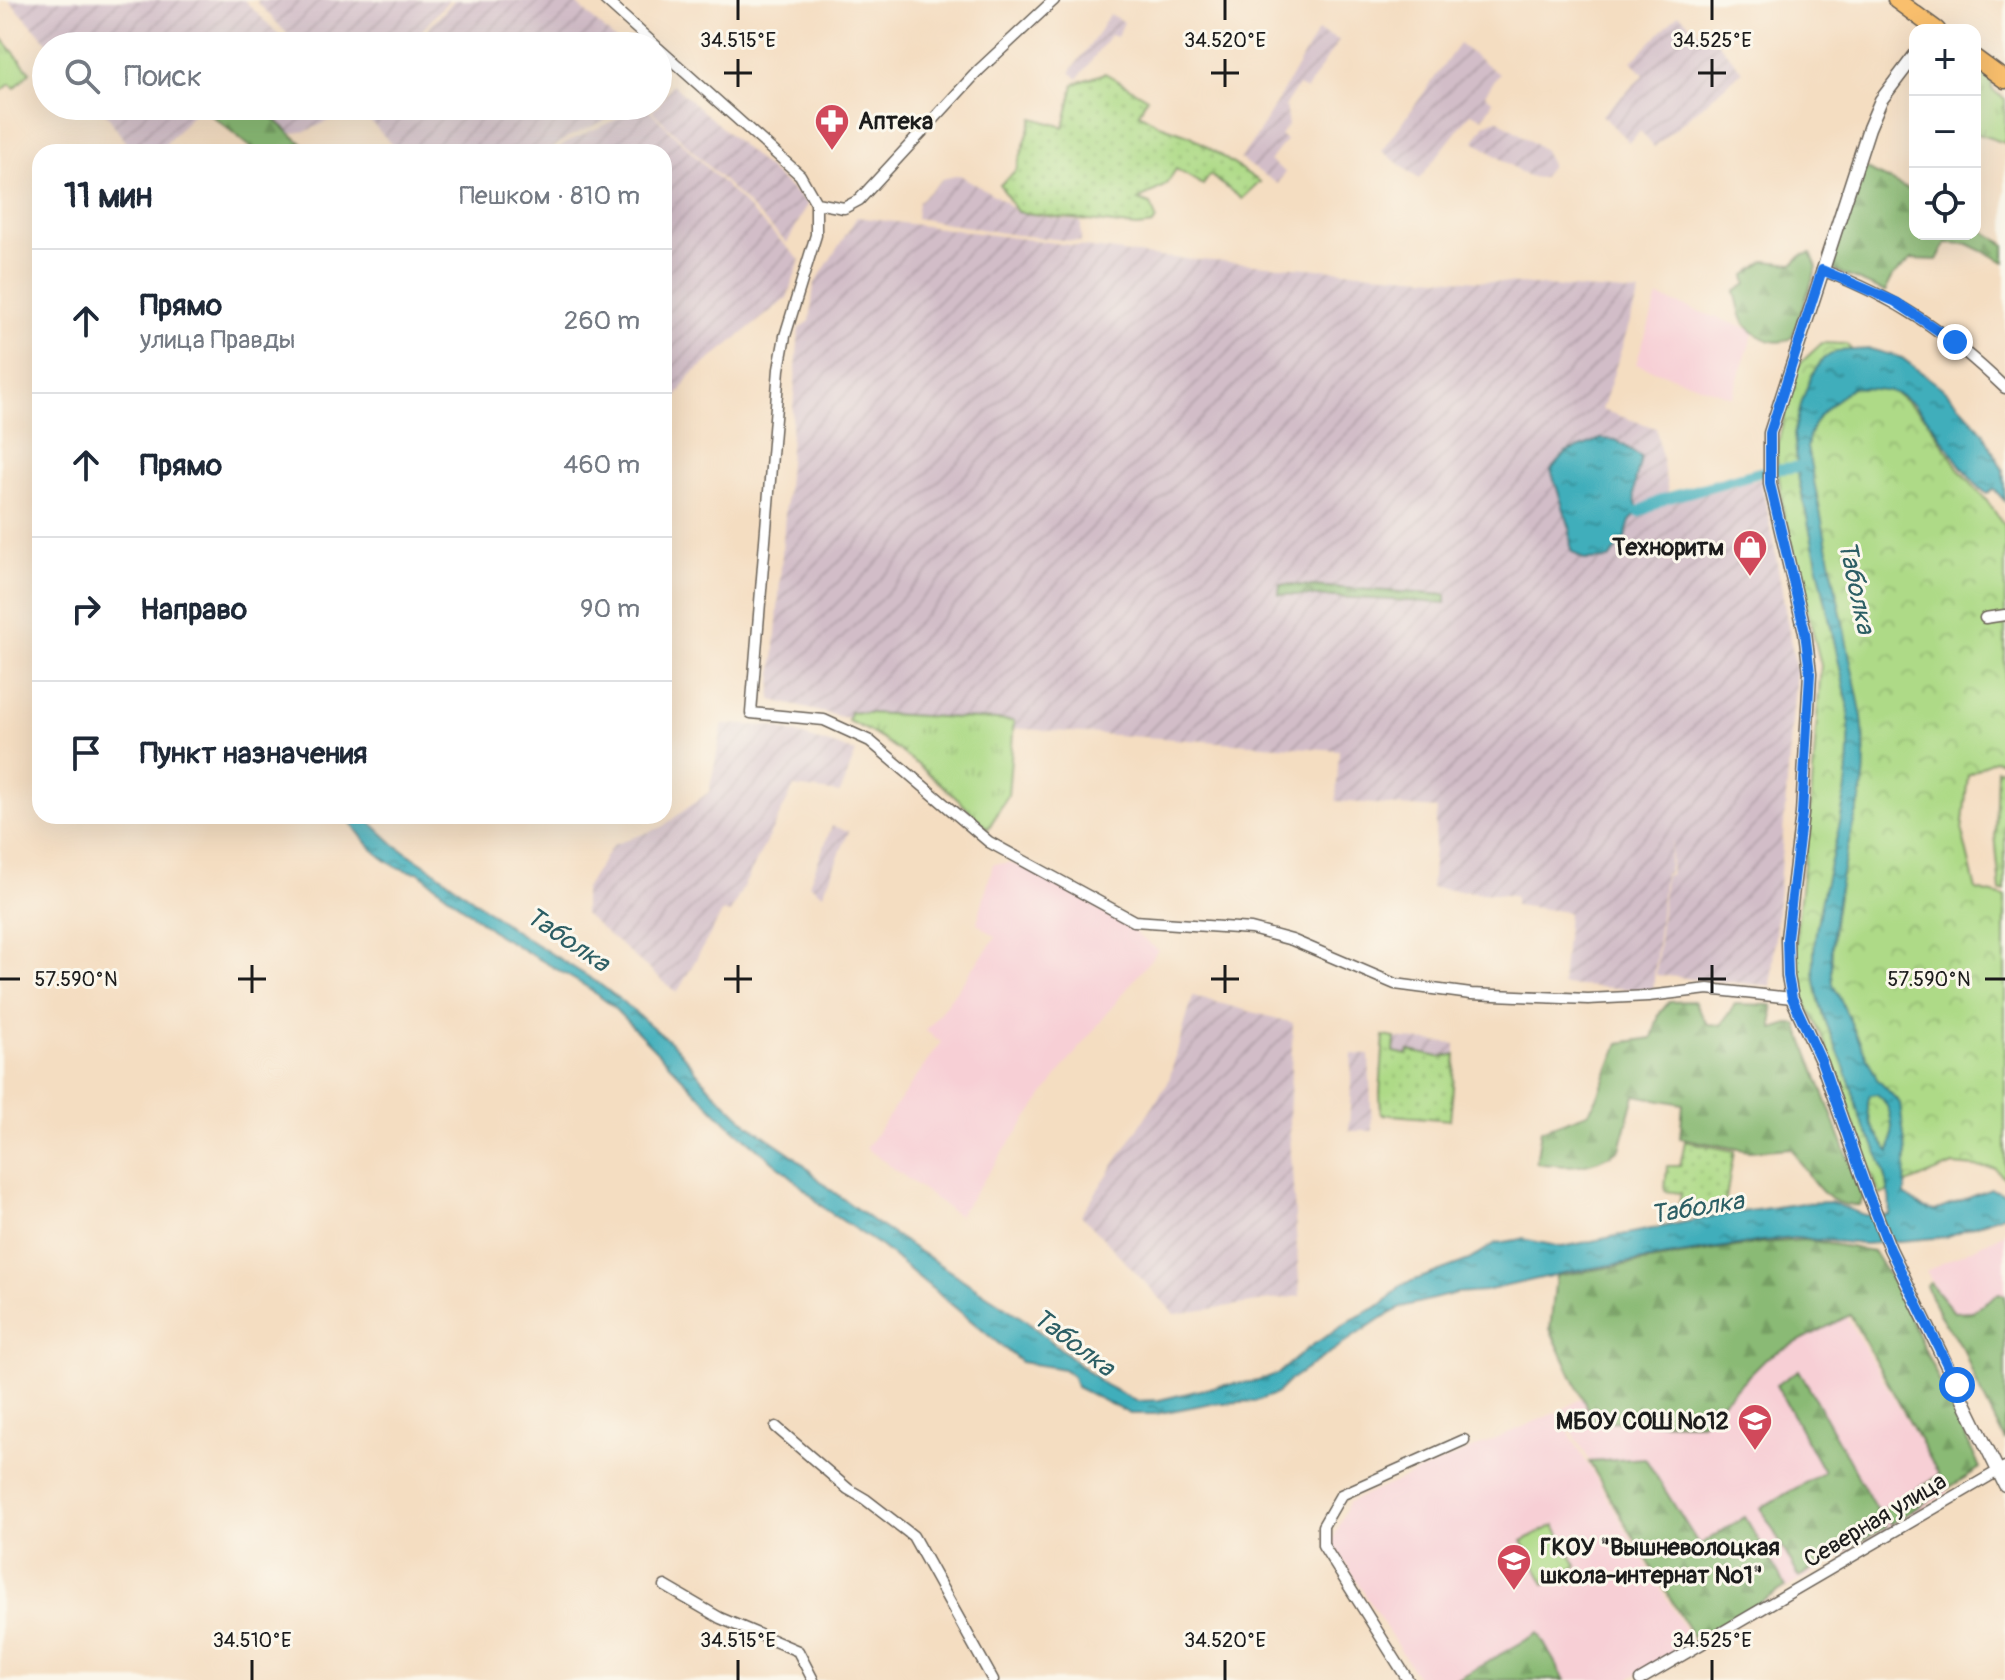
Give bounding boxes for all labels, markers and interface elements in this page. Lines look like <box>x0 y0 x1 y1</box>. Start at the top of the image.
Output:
map controls <box>1909 24 1981 240</box>
button: + <box>1909 24 1981 96</box>
text: 34.515°E <box>700 28 776 53</box>
text: 34.520°E <box>1184 28 1266 53</box>
text: 34.525°E <box>1672 28 1752 53</box>
search box <box>32 32 672 120</box>
icon: search <box>60 54 104 98</box>
text: Поиск <box>124 58 202 95</box>
button: − <box>1909 96 1981 168</box>
pharmacy icon: Аптека <box>813 102 851 152</box>
place label: Аптека <box>858 107 933 136</box>
button: locate <box>1909 168 1981 240</box>
text: 11 мин <box>64 175 152 218</box>
text: Пешком · 810 m <box>459 180 640 212</box>
text: Прямо <box>140 287 222 324</box>
icon: ahead <box>64 299 108 343</box>
text: 260 m <box>564 305 640 337</box>
text: улица Правды <box>140 324 295 356</box>
route end <box>1937 324 1973 360</box>
icon: ahead <box>64 443 108 487</box>
text: Прямо <box>140 447 222 484</box>
text: 460 m <box>563 449 640 481</box>
shop icon: Техноритм <box>1731 528 1769 578</box>
place label: Техноритм <box>1611 533 1724 562</box>
water label: Таболка <box>1831 538 1882 638</box>
icon: right <box>64 587 108 631</box>
text: Направо <box>140 591 247 628</box>
text: 90 m <box>580 593 640 625</box>
icon: arrive <box>64 731 108 775</box>
text: Пункт назначения <box>140 735 367 772</box>
water label: Таболка <box>520 900 617 980</box>
text: 57.590°N <box>35 967 117 992</box>
text: 57.590°N <box>1888 967 1970 992</box>
water label: Таболка <box>1648 1185 1748 1231</box>
water label: Таболка <box>1026 1302 1122 1385</box>
route start <box>1939 1367 1975 1403</box>
school or university icon: МБОУ СОШ №12 <box>1736 1402 1774 1452</box>
place label: МБОУ СОШ №12 <box>1556 1407 1729 1436</box>
street label: Северная улица <box>1799 1467 1952 1574</box>
place label: ГКОУ "Вышневолоцкая школа-интернат №1" <box>1540 1533 1780 1590</box>
school or university icon: ГКОУ "Вышневолоцкая школа-интернат №1" <box>1495 1542 1533 1592</box>
text: 34.510°E <box>213 1628 291 1653</box>
text: 34.515°E <box>700 1628 776 1653</box>
text: 34.520°E <box>1184 1628 1266 1653</box>
text: 34.525°E <box>1672 1628 1752 1653</box>

